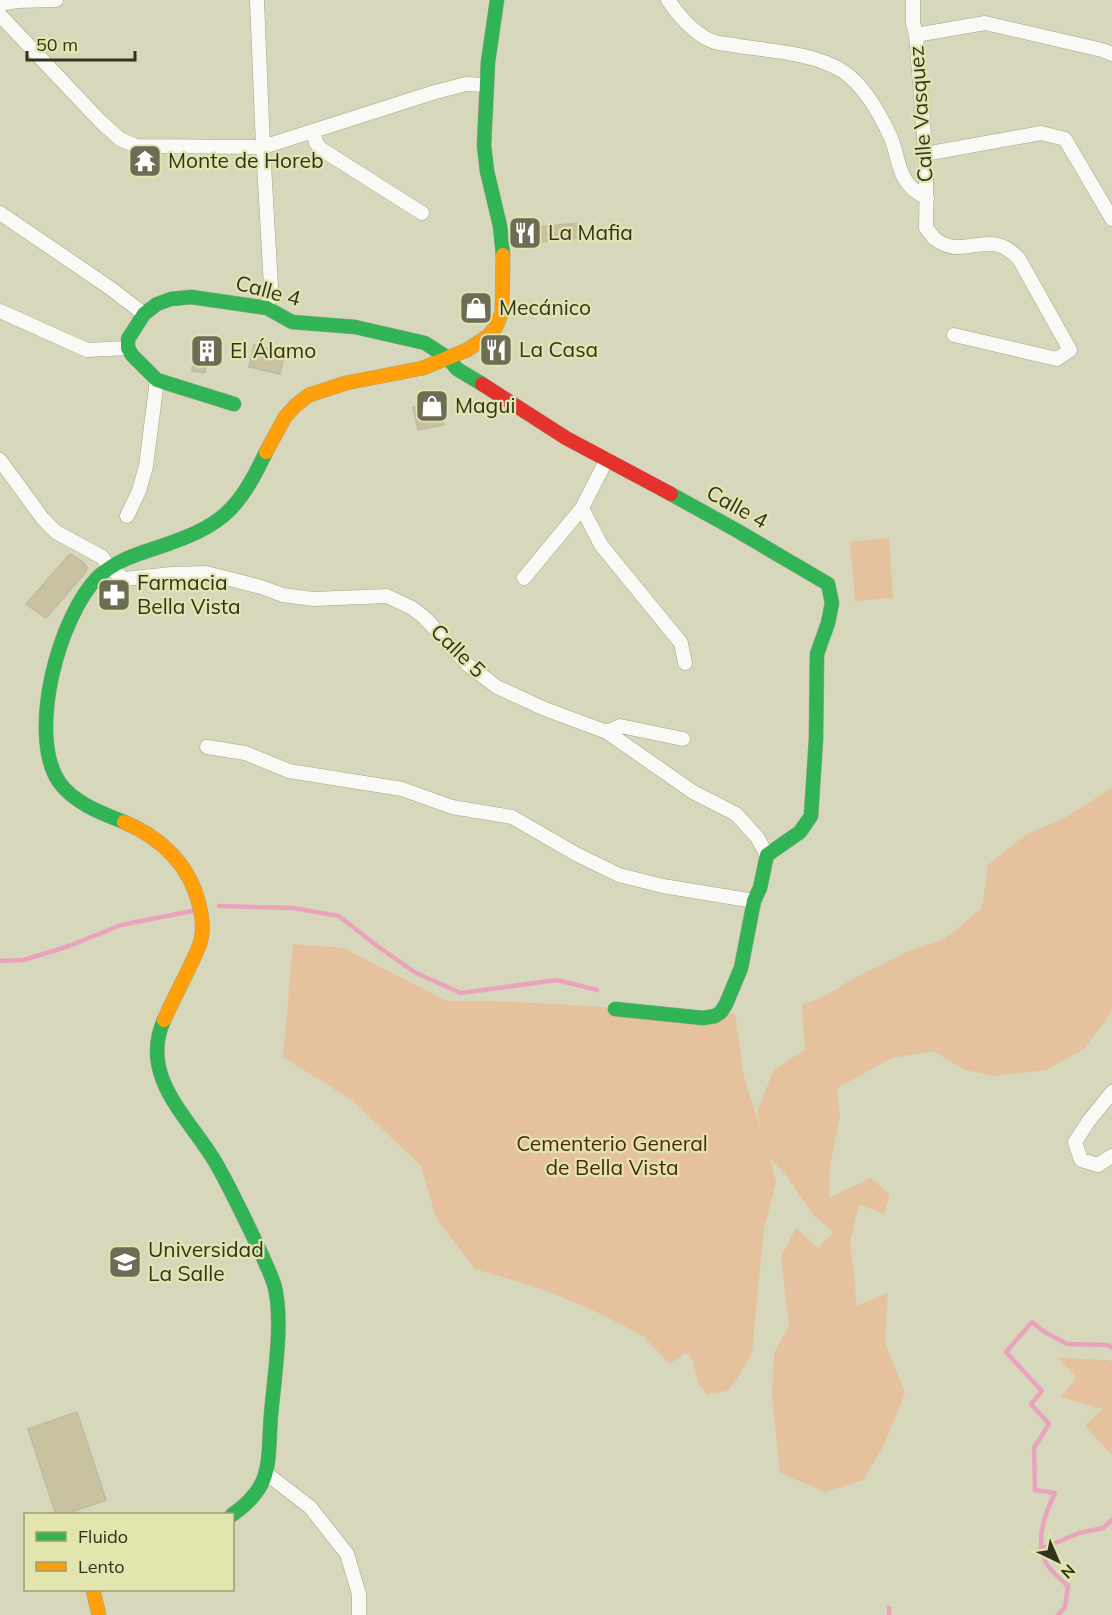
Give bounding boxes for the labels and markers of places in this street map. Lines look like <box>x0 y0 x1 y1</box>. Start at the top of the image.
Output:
temple icon: Monte de Horeb <box>127 143 163 179</box>
place label: Monte de Horeb <box>168 147 324 173</box>
restaurant icon: La Mafia <box>507 215 543 251</box>
place label: La Mafia <box>548 219 633 245</box>
shop icon: Mecánico <box>458 290 494 326</box>
place label: Mecánico <box>499 294 591 320</box>
restaurant icon: La Casa <box>478 332 514 368</box>
building icon: El Álamo <box>189 333 225 369</box>
place label: La Casa <box>519 336 598 362</box>
place label: El Álamo <box>230 337 316 363</box>
shop icon: Magui <box>414 388 450 424</box>
place label: Magui <box>455 392 515 418</box>
place label: Farmacia Bella Vista <box>137 569 241 619</box>
pharmacy icon: Farmacia Bella Vista <box>96 577 132 613</box>
place label: Universidad La Salle <box>148 1236 264 1286</box>
school or university icon: Universidad La Salle <box>107 1244 143 1280</box>

